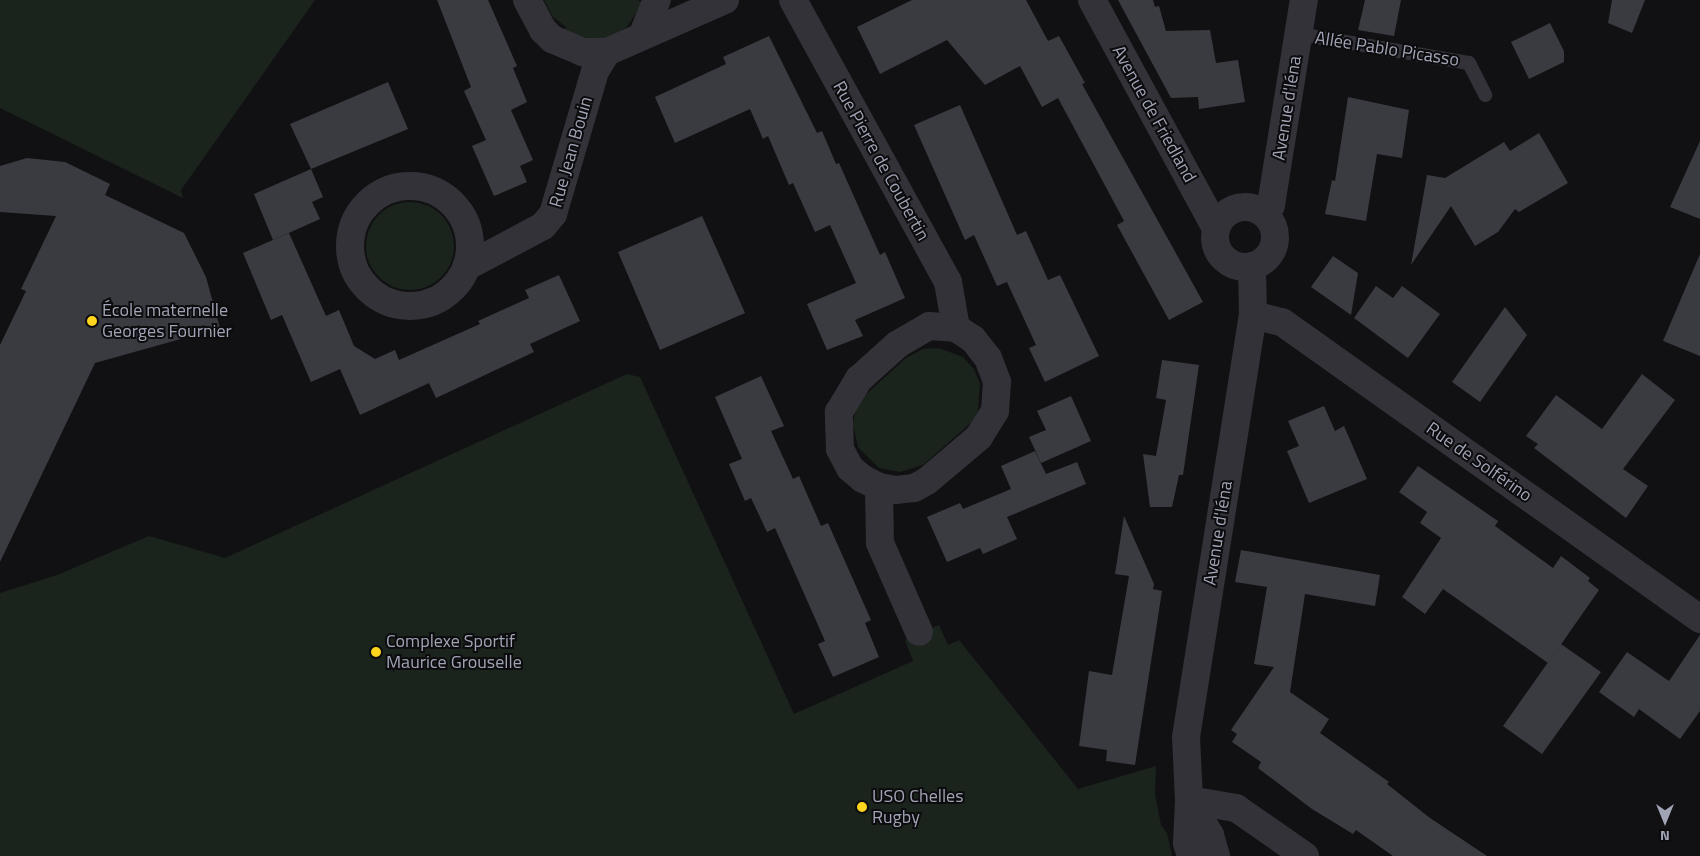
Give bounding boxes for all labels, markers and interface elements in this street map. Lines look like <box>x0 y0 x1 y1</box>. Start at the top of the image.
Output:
street label: Allée Pablo Picasso <box>1313 27 1461 71</box>
street label: Avenue de Friedland <box>1107 42 1201 186</box>
street label: Avenue d'Iéna <box>1268 54 1306 162</box>
street label: Rue Pierre de Coubertin <box>828 78 934 244</box>
street label: Rue Jean Bouin <box>545 94 597 210</box>
place label: École maternelle Georges Fournier <box>102 300 232 342</box>
marker: École maternelle Georges Fournier <box>86 315 98 327</box>
street label: Rue de Solférino <box>1422 418 1536 506</box>
street label: Avenue d'Iéna <box>1199 479 1237 587</box>
place label: Complexe Sportif Maurice Grouselle <box>386 631 522 674</box>
marker: Complexe Sportif Maurice Grouselle <box>370 646 382 658</box>
place label: USO Chelles Rugby <box>872 786 964 829</box>
north arrow <box>1640 796 1690 846</box>
marker: USO Chelles Rugby <box>856 801 868 813</box>
text: N <box>1660 826 1670 847</box>

